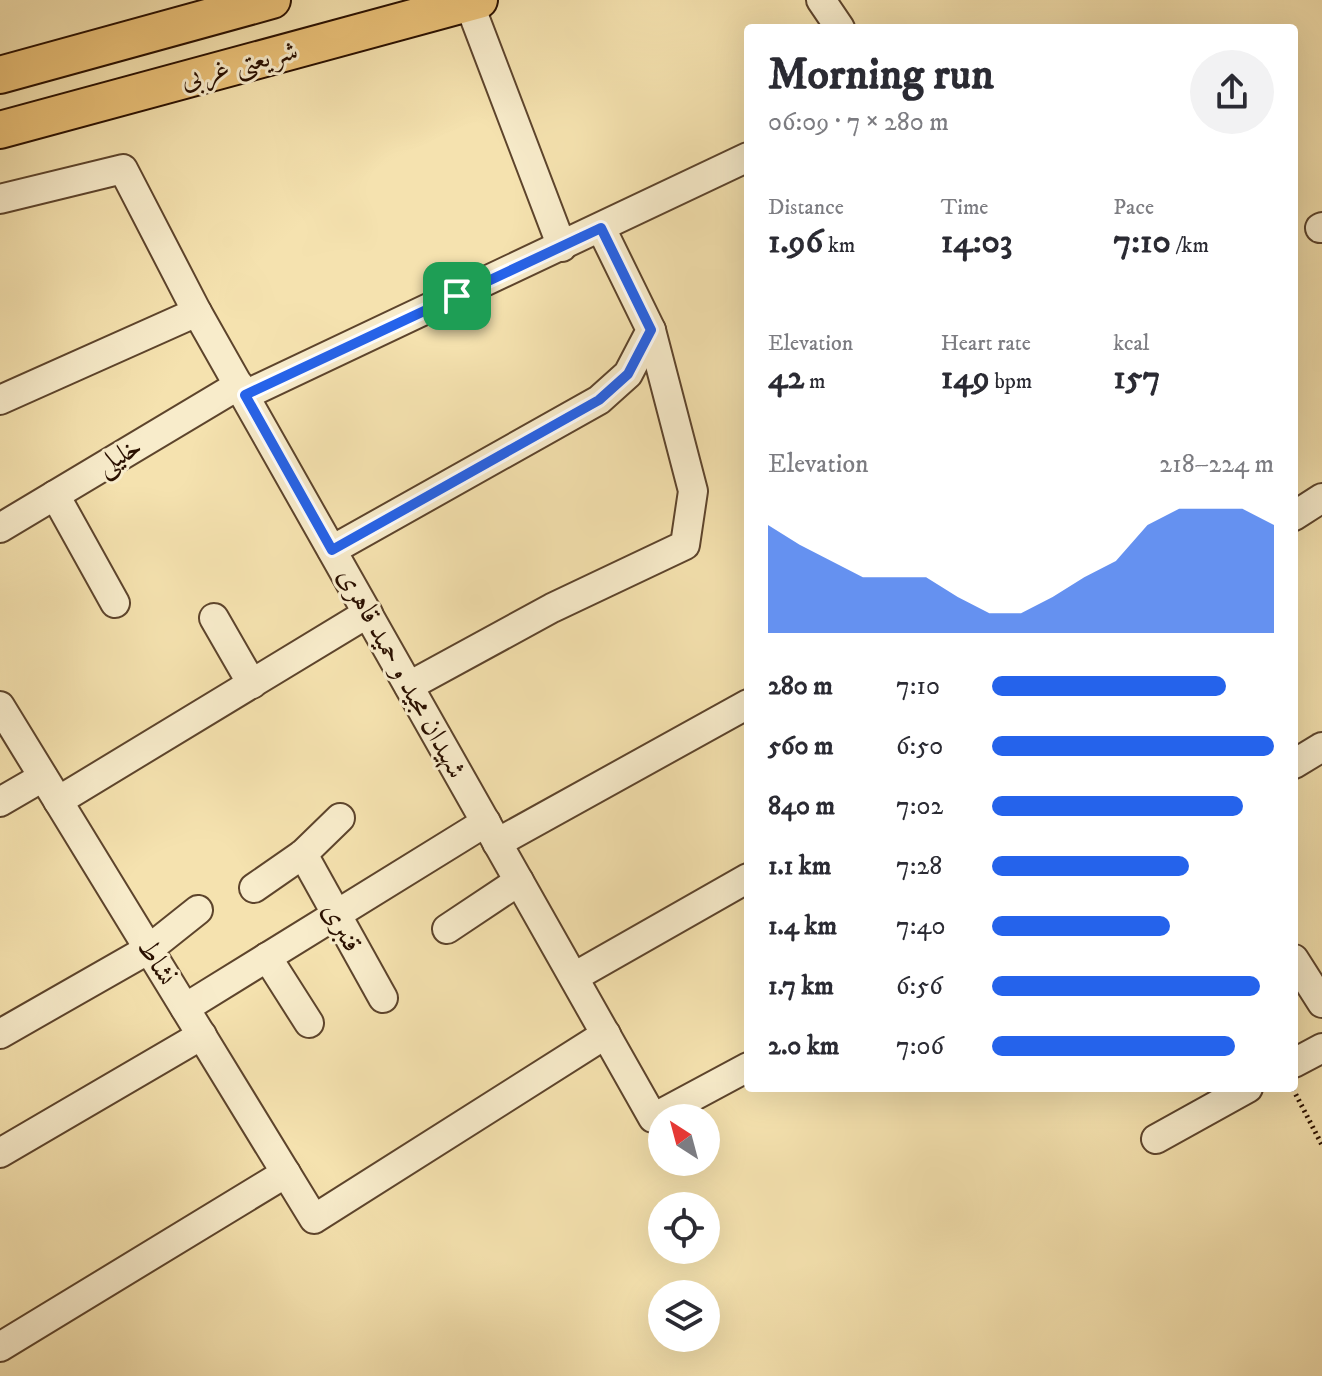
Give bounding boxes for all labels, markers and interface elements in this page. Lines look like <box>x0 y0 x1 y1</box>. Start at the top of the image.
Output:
street label: شریعتی غربی <box>176 33 302 99</box>
text: Morning run <box>768 48 994 103</box>
button: share <box>1190 50 1274 134</box>
text: 06:09 · 7 × 280 m <box>768 106 949 139</box>
text: Distance <box>768 194 844 221</box>
text: Time <box>941 194 988 221</box>
text: Pace <box>1113 194 1154 221</box>
text: 1.96 <box>768 221 823 263</box>
text: 14:03 <box>941 221 1013 263</box>
text: 7:10 <box>1113 221 1171 263</box>
text: km <box>823 232 855 259</box>
text: /km <box>1171 232 1209 259</box>
pin <box>423 262 491 330</box>
icon: arrive <box>435 274 479 318</box>
text: Elevation <box>768 330 853 357</box>
text: Heart rate <box>941 330 1031 357</box>
text: kcal <box>1113 330 1149 357</box>
text: 42 <box>768 357 804 399</box>
text: 149 <box>941 357 990 399</box>
text: 157 <box>1113 357 1160 399</box>
text: m <box>804 368 826 395</box>
text: bpm <box>990 368 1032 395</box>
street label: خلیلی <box>89 429 150 485</box>
text: Elevation <box>768 448 869 481</box>
text: 218–224 m <box>1159 448 1274 481</box>
street label: شهیدان مجید و حمید قاهری <box>330 561 474 785</box>
text: 280 m <box>768 670 833 703</box>
text: 7:10 <box>896 670 940 703</box>
text: 560 m <box>768 730 834 763</box>
text: 6:50 <box>896 730 943 763</box>
text: 840 m <box>768 790 835 823</box>
text: 7:02 <box>896 790 943 823</box>
text: 1.1 km <box>768 850 831 883</box>
text: 7:28 <box>896 850 942 883</box>
street label: قنبری <box>314 896 370 958</box>
text: 1.4 km <box>768 910 837 943</box>
text: 7:40 <box>896 910 945 943</box>
street label: نشاط <box>130 932 184 992</box>
text: 1.7 km <box>768 970 834 1003</box>
text: 6:56 <box>896 970 943 1003</box>
text: 2.0 km <box>768 1030 839 1063</box>
text: 7:06 <box>896 1030 944 1063</box>
north arrow <box>648 1104 720 1176</box>
map controls <box>648 1104 720 1352</box>
button: locate <box>648 1192 720 1264</box>
button: layers <box>648 1280 720 1352</box>

